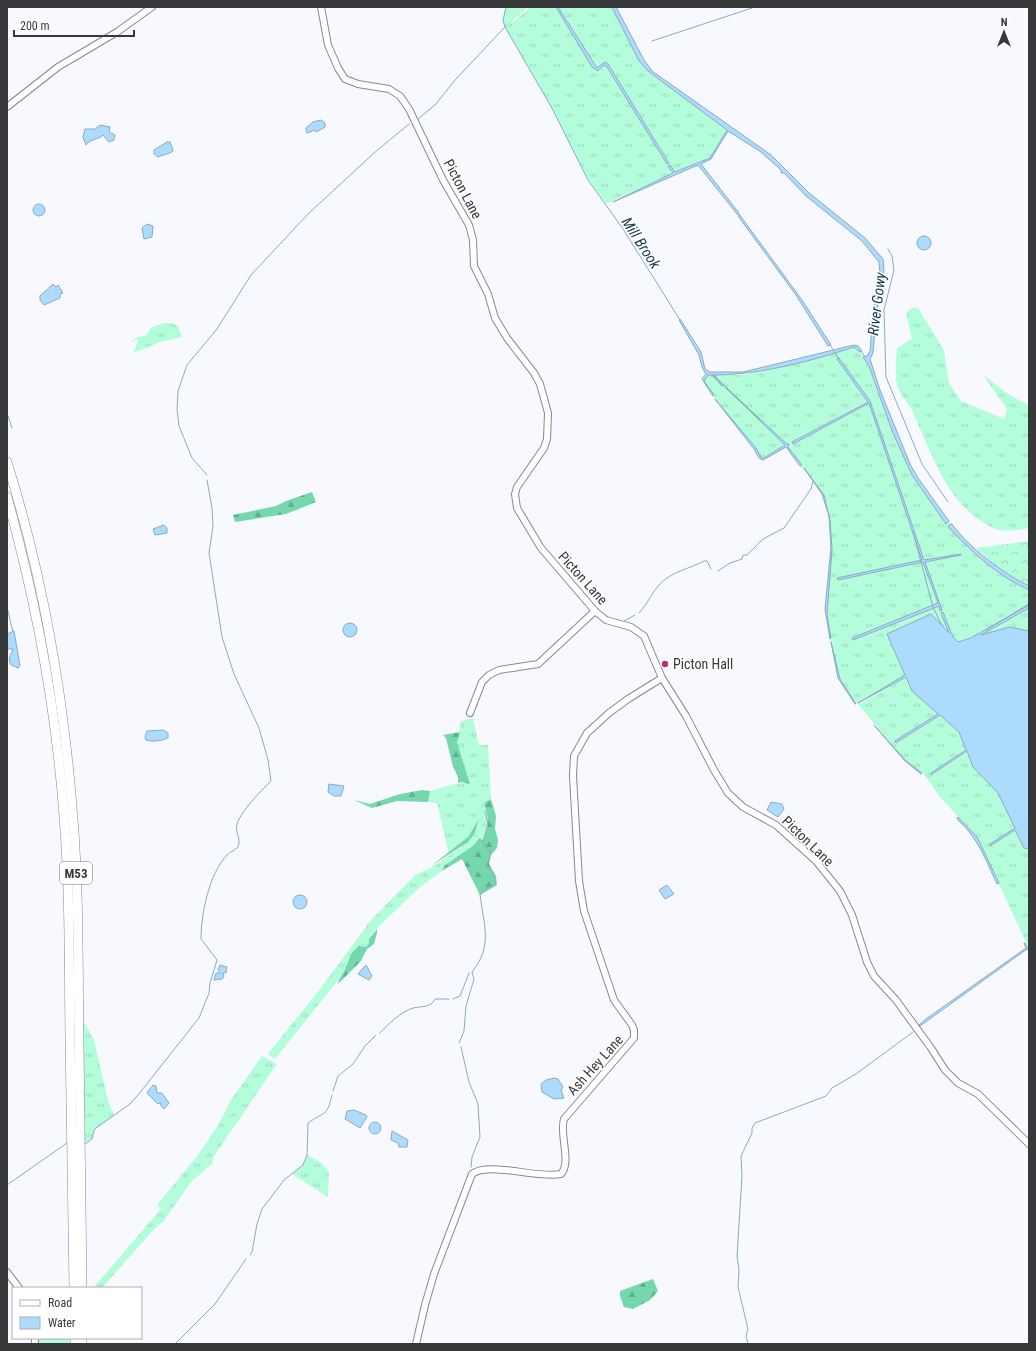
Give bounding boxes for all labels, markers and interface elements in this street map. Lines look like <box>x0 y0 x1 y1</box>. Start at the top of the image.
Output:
scale bar <box>14 12 134 38</box>
north arrow <box>984 12 1024 52</box>
text: N <box>1001 16 1008 29</box>
text: 200 m <box>20 19 50 33</box>
street label: Picton Lane <box>441 156 486 222</box>
water label: Mill Brook <box>618 214 665 273</box>
water label: River Gowy <box>864 271 890 337</box>
street label: Picton Lane <box>555 548 611 608</box>
place label: Picton Hall <box>673 656 733 672</box>
marker: Picton Hall <box>660 659 670 669</box>
street label: Picton Lane <box>779 813 837 870</box>
road number: M53 <box>60 862 92 884</box>
street label: Ash Hey Lane <box>564 1031 626 1098</box>
legend <box>12 1287 142 1339</box>
text: Road <box>48 1296 72 1310</box>
text: Water <box>48 1316 76 1330</box>

